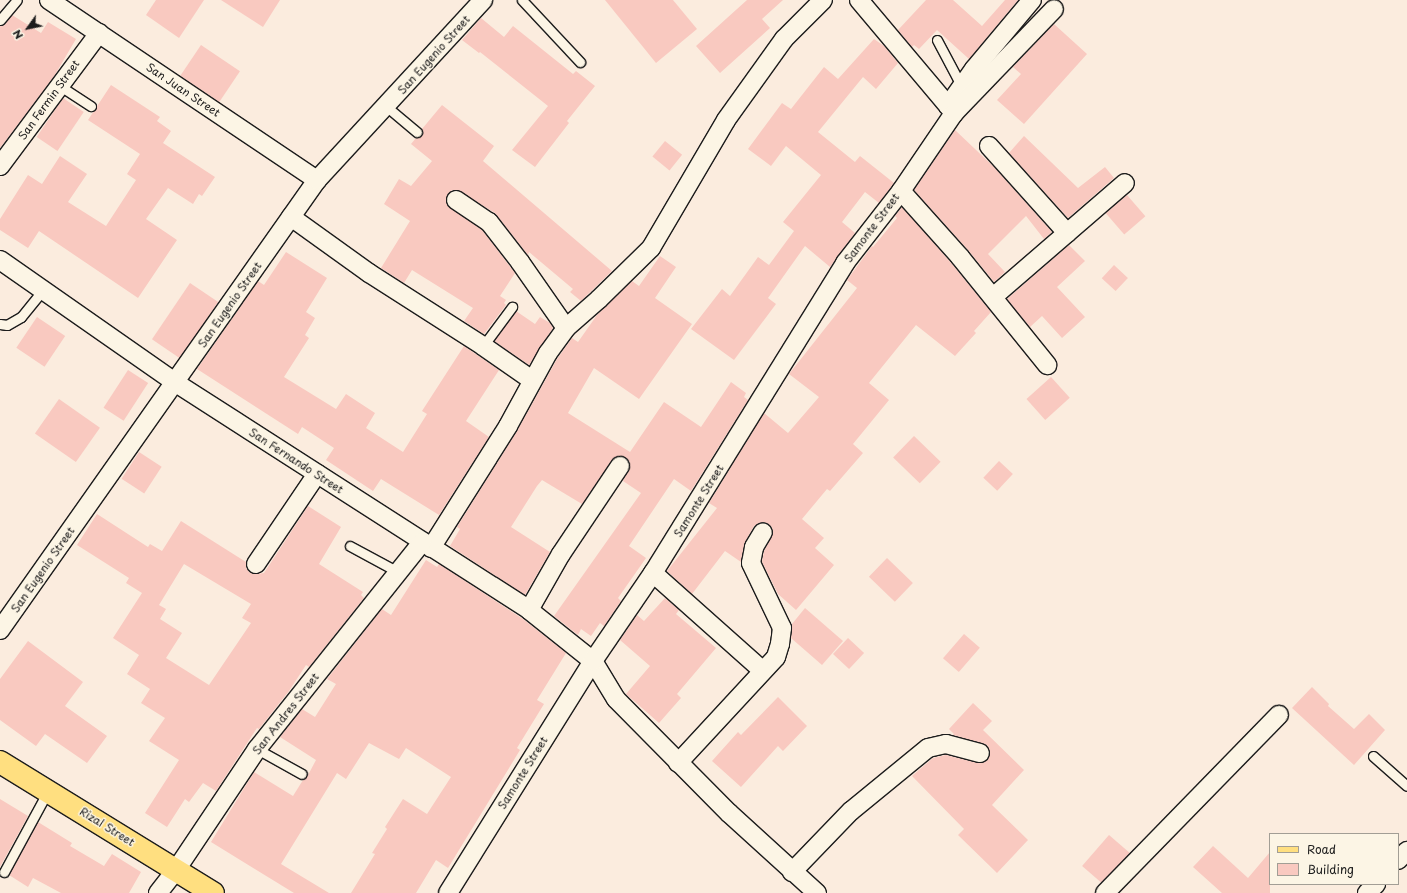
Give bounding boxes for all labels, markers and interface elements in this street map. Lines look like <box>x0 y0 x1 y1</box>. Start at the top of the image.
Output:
north arrow <box>8 8 48 48</box>
street label: San Eugenio Street <box>395 13 473 97</box>
text: N <box>8 27 27 43</box>
street label: San Fermin Street <box>15 57 83 143</box>
street label: San Juan Street <box>144 60 222 120</box>
street label: Samonte Street <box>842 191 902 265</box>
street label: San Eugenio Street <box>196 260 264 350</box>
street label: San Fernando Street <box>246 425 346 497</box>
street label: Samonte Street <box>671 462 727 540</box>
street label: San Eugenio Street <box>9 525 77 615</box>
street label: San Andres Street <box>250 671 322 757</box>
street label: Samonte Street <box>495 734 551 812</box>
street label: Rizal Street <box>77 805 137 849</box>
legend <box>1269 833 1399 885</box>
text: Road <box>1307 840 1336 858</box>
text: Building <box>1307 860 1354 878</box>

